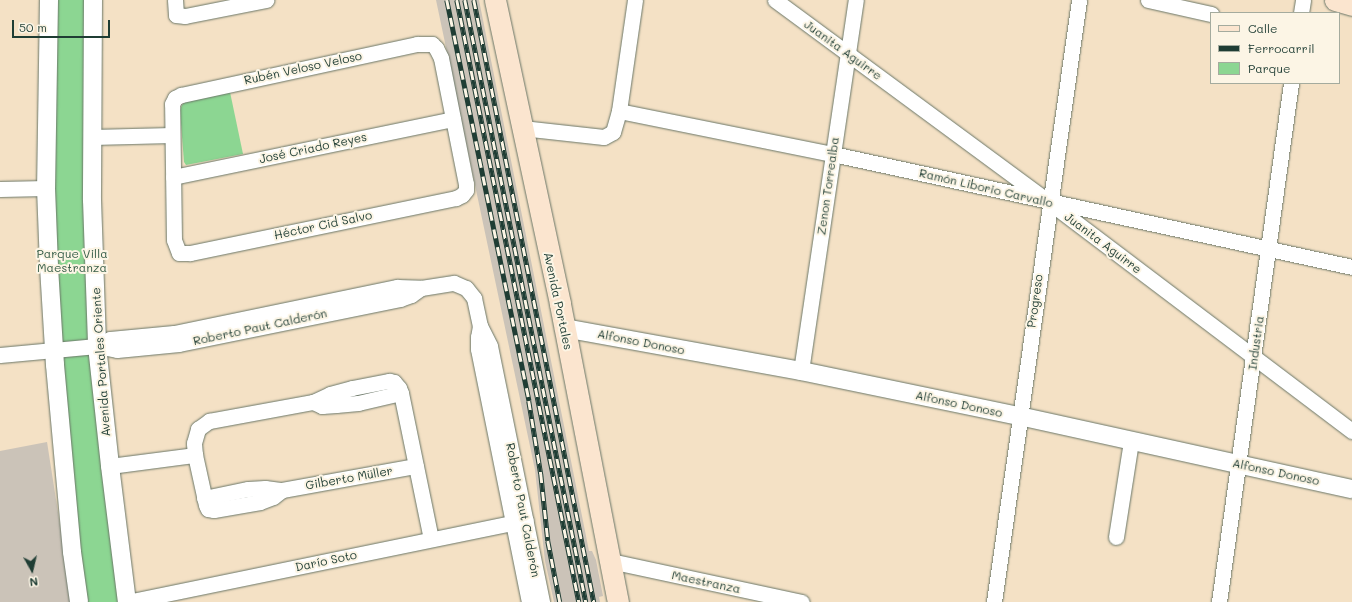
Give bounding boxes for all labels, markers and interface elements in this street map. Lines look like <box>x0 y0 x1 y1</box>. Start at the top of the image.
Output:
scale bar <box>14 12 112 38</box>
legend <box>1210 12 1340 84</box>
street label: Juanita Aguirre <box>801 17 885 83</box>
text: 50 m <box>19 19 47 35</box>
text: Calle <box>1248 20 1278 36</box>
text: Ferrocarril <box>1248 40 1315 56</box>
street label: Rubén Veloso Veloso <box>243 48 363 88</box>
text: Parque <box>1248 60 1291 76</box>
street label: José Criado Reyes <box>258 130 368 166</box>
street label: Zenon Torrealba <box>814 136 842 236</box>
street label: Ramón Liborio Carvallo <box>918 166 1054 210</box>
street label: Héctor Cid Salvo <box>273 208 373 242</box>
street label: Juanita Aguirre <box>1062 209 1144 277</box>
park label: Parque Villa Maestranza <box>36 247 108 275</box>
street label: Avenida Portales <box>541 251 575 351</box>
street label: Progreso <box>1024 273 1046 329</box>
street label: Avenida Portales Oriente <box>89 287 113 437</box>
street label: Roberto Paut Calderón <box>192 306 328 348</box>
street label: Industria <box>1245 315 1267 371</box>
street label: Alfonso Donoso <box>596 326 686 358</box>
street label: Alfonso Donoso <box>914 388 1004 420</box>
street label: Roberto Paut Calderón <box>503 442 543 578</box>
street label: Alfonso Donoso <box>1231 456 1321 488</box>
street label: Gilberto Müller <box>304 463 394 493</box>
street label: Darío Soto <box>294 547 358 575</box>
north arrow <box>12 550 52 590</box>
street label: Maestranza <box>670 568 742 596</box>
text: N <box>29 574 39 590</box>

